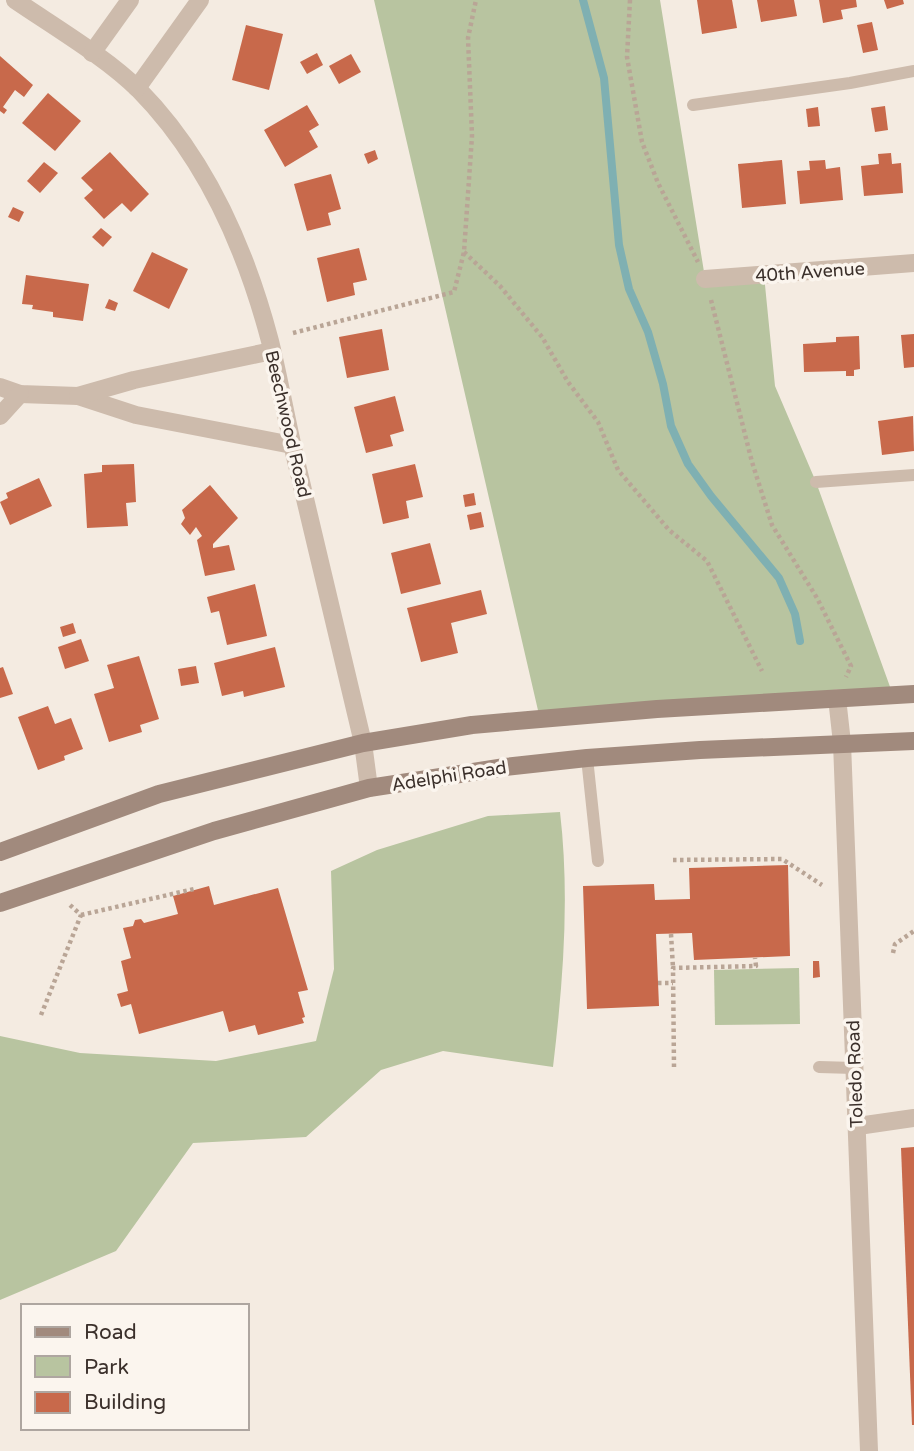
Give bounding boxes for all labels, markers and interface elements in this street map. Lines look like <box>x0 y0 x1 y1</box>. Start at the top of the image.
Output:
street label: 40th Avenue <box>755 257 865 287</box>
street label: Beechwood Road <box>260 348 316 500</box>
street label: Adelphi Road <box>390 756 508 796</box>
street label: Toledo Road <box>842 1020 868 1128</box>
legend <box>21 1304 248 1430</box>
text: Road <box>84 1320 137 1345</box>
text: Park <box>84 1355 129 1380</box>
text: Building <box>84 1390 166 1415</box>

